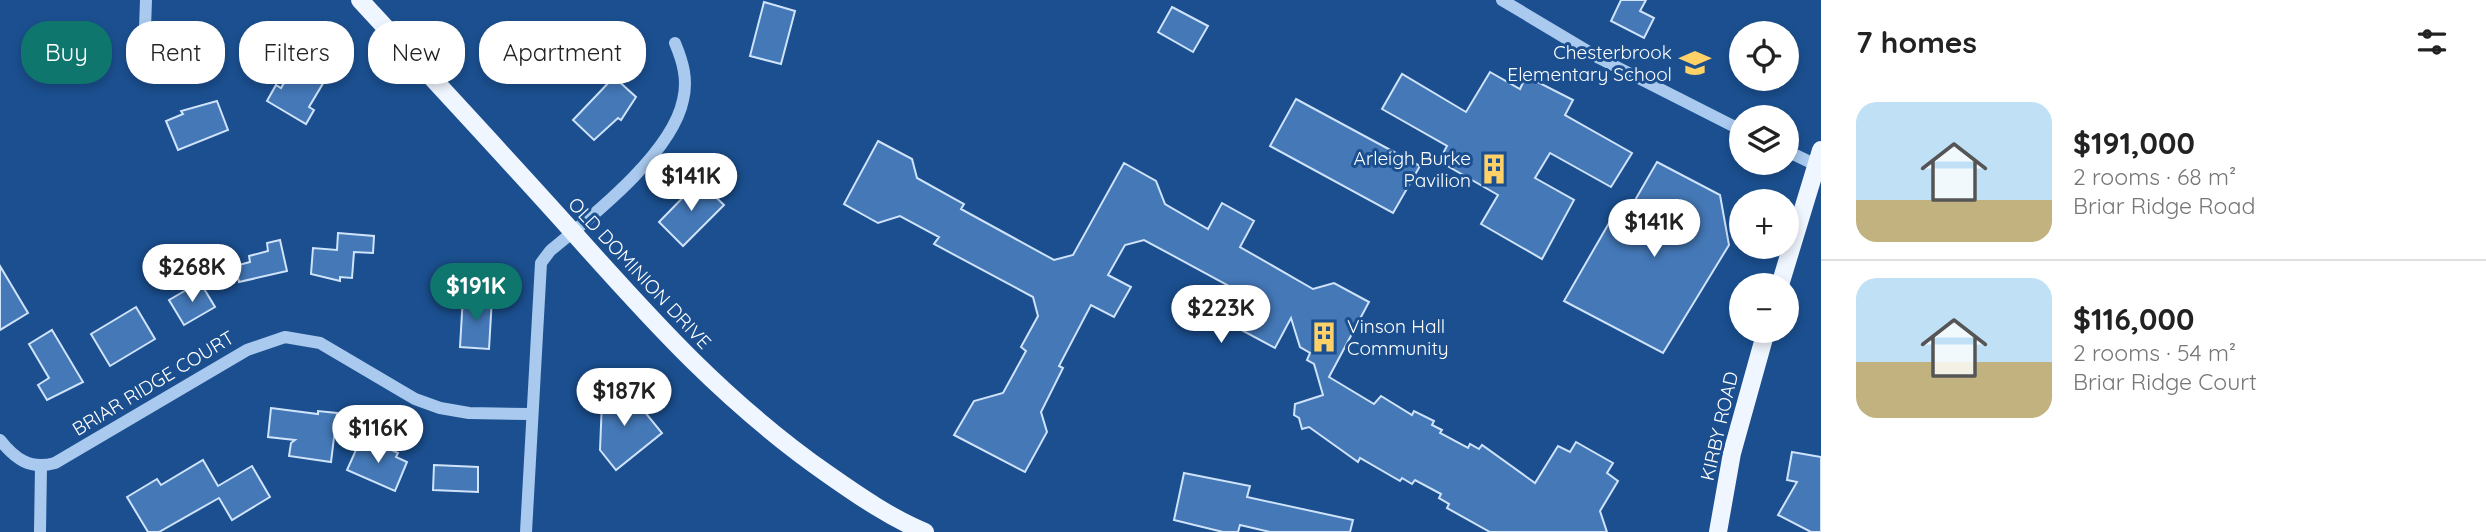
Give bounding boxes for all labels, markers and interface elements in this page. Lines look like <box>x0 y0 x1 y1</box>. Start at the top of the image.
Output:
chip: Buy <box>21 21 112 84</box>
chip: Rent <box>126 21 225 84</box>
chip: Filters <box>239 21 354 84</box>
chip: New <box>368 21 465 84</box>
chip: Apartment <box>479 21 646 84</box>
map controls <box>1729 21 1799 343</box>
button: locate <box>1729 21 1799 91</box>
text: 7 homes <box>1856 23 1977 61</box>
icon: filters <box>2413 23 2451 61</box>
place label: Chesterbrook Elementary School <box>1507 40 1672 86</box>
school or university icon: Chesterbrook Elementary School <box>1678 46 1712 80</box>
button: layers <box>1729 105 1799 175</box>
text: $191,000 <box>2073 124 2195 162</box>
icon: home <box>1912 130 1996 214</box>
place label: Arleigh Burke Pavilion <box>1354 146 1471 192</box>
building icon: Arleigh Burke Pavilion <box>1477 152 1511 186</box>
pin: $141K <box>642 154 740 213</box>
text: $141K <box>661 161 721 190</box>
text: 2 rooms · 68 m² <box>2073 162 2236 191</box>
button: + <box>1729 189 1799 259</box>
text: Briar Ridge Road <box>2073 191 2255 220</box>
street label: OLD DOMINION DRIVE <box>563 192 717 354</box>
pin: $141K <box>1605 200 1703 259</box>
text: $141K <box>1624 207 1684 236</box>
pin: $268K <box>143 244 241 304</box>
text: $268K <box>158 252 226 281</box>
pin: $191K <box>427 264 525 323</box>
text: $191K <box>446 271 506 300</box>
button: − <box>1729 273 1799 343</box>
pin: $223K <box>1172 286 1270 345</box>
text: $223K <box>1187 293 1255 322</box>
text: $116,000 <box>2073 300 2194 338</box>
icon: home <box>1912 306 1996 390</box>
place label: Vinson Hall Community <box>1347 314 1449 360</box>
building icon: Vinson Hall Community <box>1307 320 1341 354</box>
street label: BRIAR RIDGE COURT <box>68 325 238 441</box>
text: 2 rooms · 54 m² <box>2073 338 2236 367</box>
text: Briar Ridge Court <box>2073 367 2257 396</box>
pin: $187K <box>575 368 673 428</box>
street label: KIRBY ROAD <box>1695 369 1743 483</box>
text: $187K <box>593 376 655 405</box>
pin: $116K <box>329 406 427 465</box>
text: $116K <box>348 413 408 442</box>

